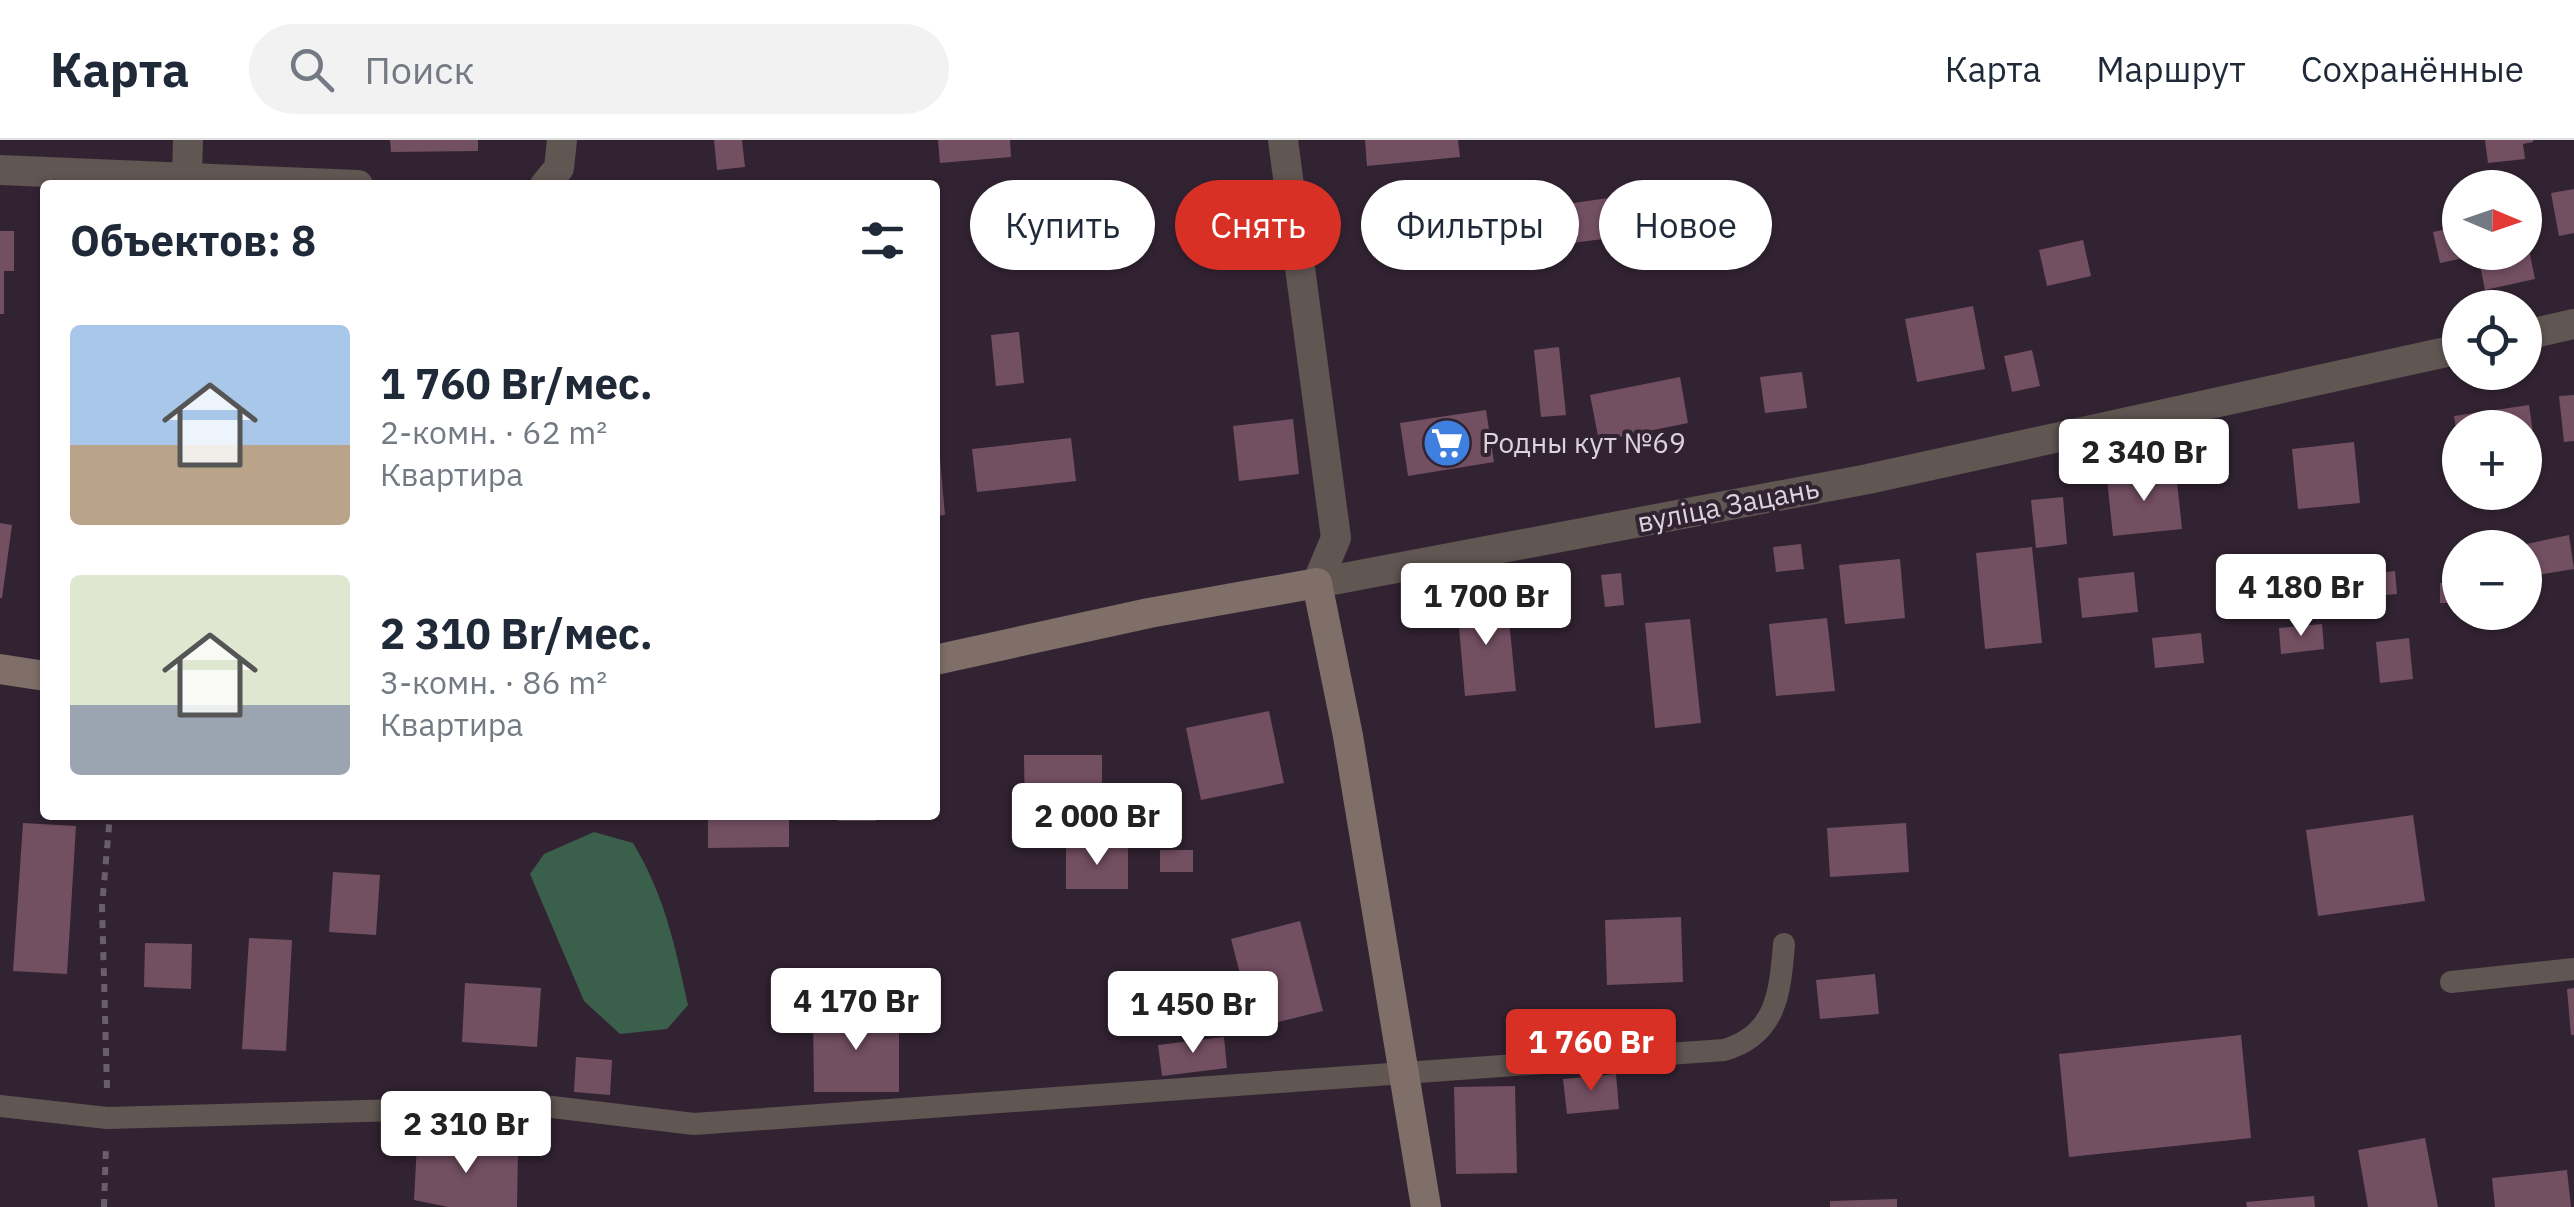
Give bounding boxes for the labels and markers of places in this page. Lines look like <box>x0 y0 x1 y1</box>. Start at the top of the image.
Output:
supermarket icon: Родны кут №69 <box>1421 417 1473 469</box>
pin: 2 340 Br <box>2041 419 2247 504</box>
place label: Родны кут №69 <box>1482 424 1686 461</box>
pin: 4 180 Br <box>2198 554 2404 639</box>
pin: 1 700 Br <box>1383 563 1589 648</box>
pin: 2 000 Br <box>994 783 1200 868</box>
pin: 4 170 Br <box>753 968 959 1053</box>
pin: 1 450 Br <box>1090 971 1296 1056</box>
pin: 1 760 Br <box>1488 1009 1694 1094</box>
pin: 2 310 Br <box>363 1091 569 1176</box>

